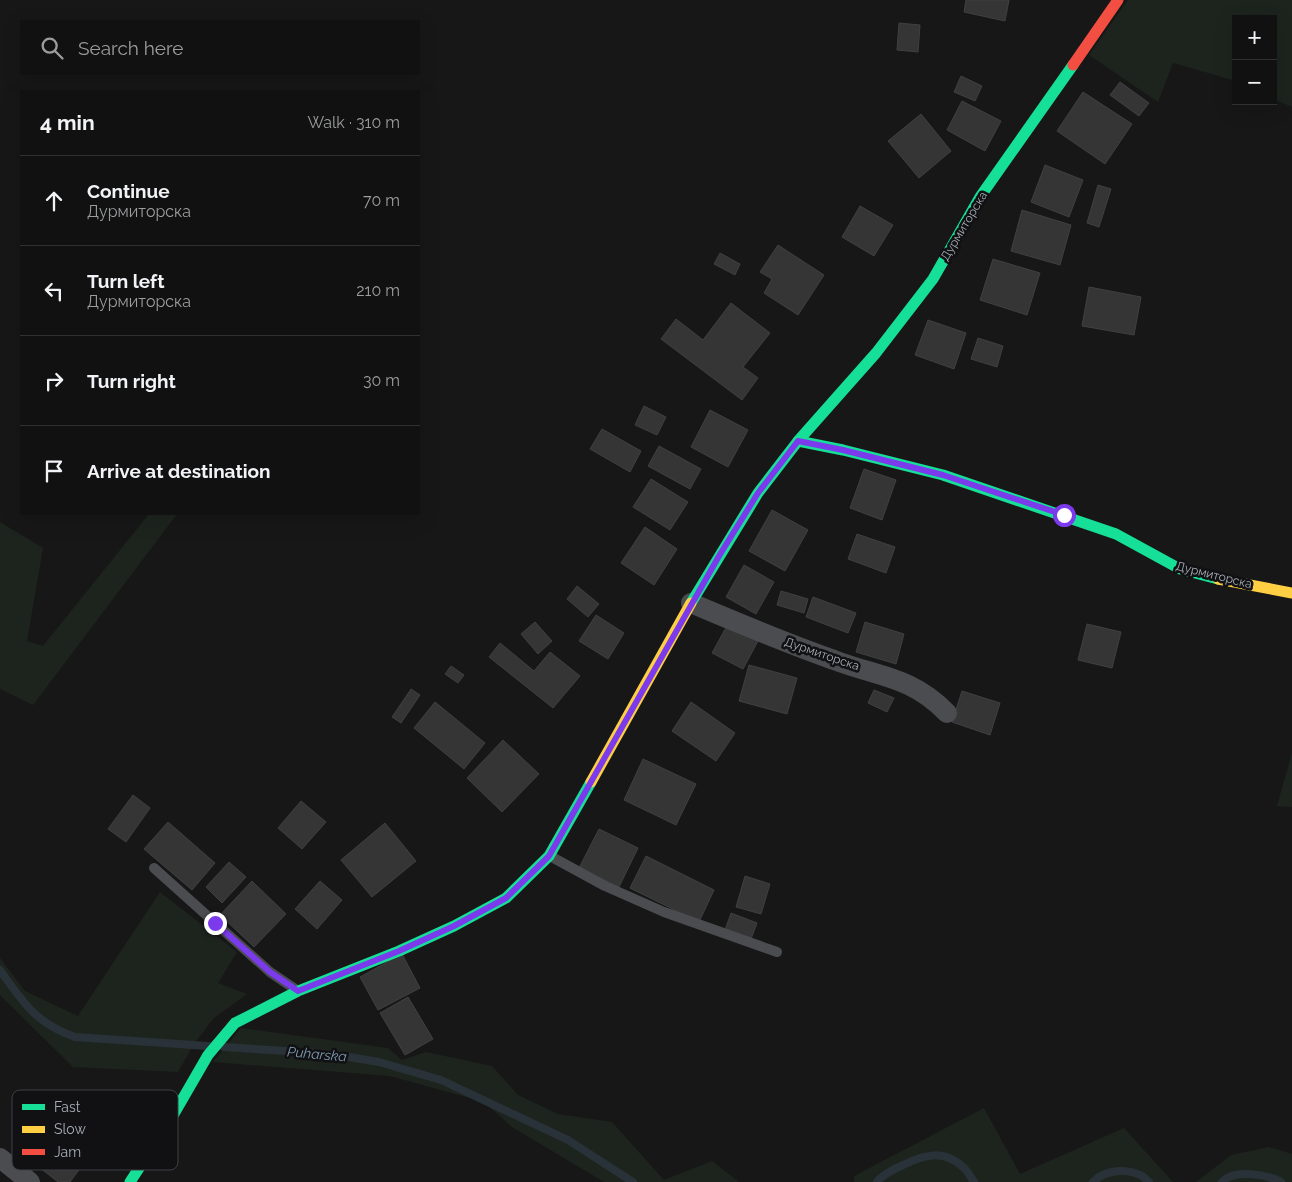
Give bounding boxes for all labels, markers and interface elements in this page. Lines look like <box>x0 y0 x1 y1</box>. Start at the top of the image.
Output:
map controls <box>1232 15 1277 105</box>
button: + <box>1232 15 1277 60</box>
search box <box>20 20 420 75</box>
icon: search <box>38 34 66 62</box>
text: Search here <box>78 37 184 59</box>
button: − <box>1232 60 1277 105</box>
text: 4 min <box>40 110 95 135</box>
text: Walk · 310 m <box>307 113 400 132</box>
text: Continue <box>87 180 170 202</box>
icon: ahead <box>40 187 68 215</box>
street label: Дурмиторска <box>938 189 990 263</box>
text: 70 m <box>363 191 400 210</box>
text: Дурмиторска <box>87 202 191 221</box>
text: Turn left <box>87 270 164 292</box>
icon: left <box>40 277 68 305</box>
text: 210 m <box>356 281 400 300</box>
text: Дурмиторска <box>87 292 191 311</box>
icon: right <box>40 367 68 395</box>
text: Turn right <box>87 370 176 392</box>
text: 30 m <box>363 371 400 390</box>
icon: arrive <box>40 457 68 485</box>
text: Arrive at destination <box>87 460 271 482</box>
route start <box>1053 504 1076 527</box>
street label: Дурмиторска <box>1174 559 1254 591</box>
street label: Дурмиторска <box>783 635 861 673</box>
route end <box>204 912 227 935</box>
water label: Puharska <box>287 1043 347 1065</box>
legend <box>12 1090 178 1170</box>
text: Fast <box>54 1099 81 1115</box>
text: Slow <box>54 1121 86 1137</box>
text: Jam <box>54 1144 81 1160</box>

